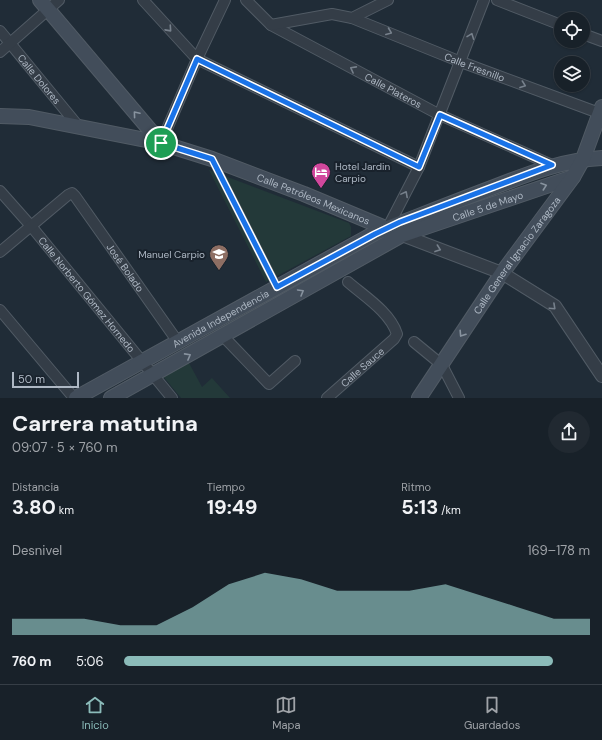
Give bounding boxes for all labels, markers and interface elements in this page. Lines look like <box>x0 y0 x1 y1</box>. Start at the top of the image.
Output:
map controls <box>554 12 590 92</box>
button: locate <box>554 12 590 48</box>
one-way arrow <box>165 24 172 32</box>
one-way arrow <box>385 28 392 36</box>
one-way arrow <box>466 32 474 39</box>
street label: Calle Fresnillo <box>442 50 507 85</box>
street label: Calle Dolores <box>15 52 63 107</box>
button: layers <box>554 56 590 92</box>
one-way arrow <box>350 66 357 73</box>
street label: Calle Plateros <box>362 70 424 111</box>
one-way arrow <box>519 80 526 88</box>
one-way arrow <box>133 111 140 118</box>
pin <box>144 126 178 160</box>
icon: arrive <box>150 132 172 154</box>
place label: Hotel Jardin Carpio <box>335 160 391 185</box>
hotel icon: Hotel Jardin Carpio <box>310 161 332 189</box>
street label: Calle Petróleos Mexicanos <box>255 171 372 228</box>
one-way arrow <box>541 183 548 191</box>
street label: Calle 5 de Mayo <box>451 188 525 224</box>
one-way arrow <box>400 191 408 199</box>
street label: Calle General Ignacio Zaragoza <box>471 194 563 317</box>
street label: Calle Norberto Gómez Hornedo <box>35 234 138 355</box>
street label: José Bolado <box>104 241 147 295</box>
school or university icon: Manuel Carpio <box>208 243 230 271</box>
one-way arrow <box>435 244 442 252</box>
place label: Manuel Carpio <box>138 248 205 261</box>
street label: Avenida Independencia <box>170 287 271 351</box>
one-way arrow <box>297 290 304 297</box>
one-way arrow <box>548 302 556 309</box>
one-way arrow <box>459 330 467 337</box>
street label: Calle Sauce <box>338 344 387 390</box>
one-way arrow <box>184 353 191 360</box>
scale bar <box>12 370 79 389</box>
text: 50 m <box>18 372 45 386</box>
text: Carrera matutina <box>12 409 198 438</box>
button: share <box>548 411 590 453</box>
text: 09:07 · 5 × 760 m <box>12 439 118 456</box>
text: Distancia <box>12 480 59 494</box>
text: Tiempo <box>207 480 245 494</box>
text: Ritmo <box>401 480 431 494</box>
text: 3.80 <box>12 494 56 520</box>
text: 19:49 <box>207 494 257 520</box>
text: 5:13 <box>401 494 438 520</box>
text: km <box>56 503 74 517</box>
text: /km <box>438 503 461 517</box>
text: Desnivel <box>12 542 62 559</box>
text: 169–178 m <box>527 542 590 559</box>
text: 760 m <box>12 653 52 670</box>
text: 5:06 <box>76 653 104 670</box>
tab: Inicio <box>82 694 109 732</box>
tab: Mapa <box>272 694 300 732</box>
tab: Guardados <box>464 694 520 732</box>

